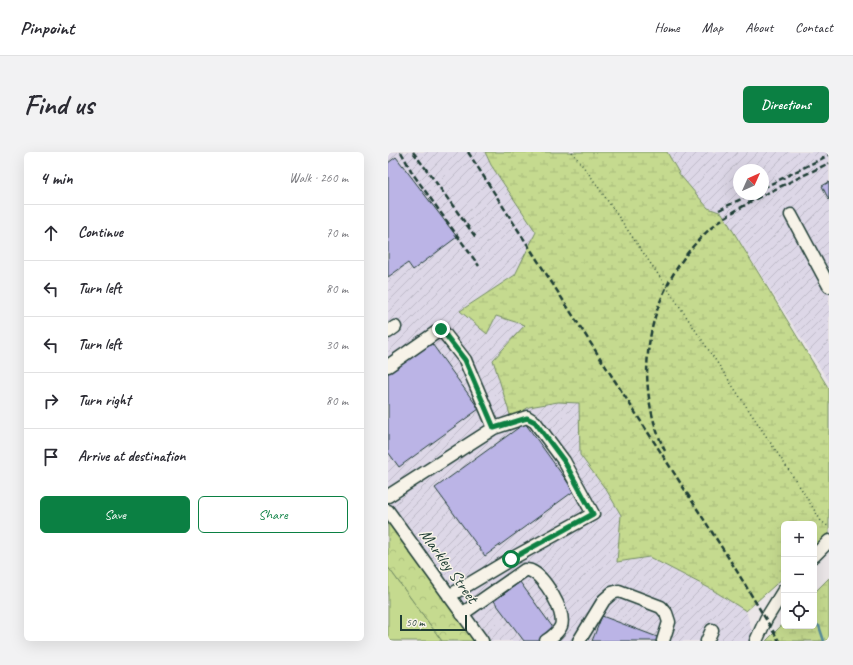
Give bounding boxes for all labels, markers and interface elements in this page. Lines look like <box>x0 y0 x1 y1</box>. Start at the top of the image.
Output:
text: Pinpoint <box>20 16 74 40</box>
text: Home <box>654 19 680 36</box>
text: Map <box>702 19 723 36</box>
text: About <box>745 19 773 36</box>
text: Contact <box>795 19 833 36</box>
button: Directions <box>743 86 829 123</box>
text: Find us <box>24 87 94 122</box>
north arrow <box>733 164 769 200</box>
text: 4 min <box>40 168 73 189</box>
text: Walk · 260 m <box>289 170 348 186</box>
icon: ahead <box>40 222 62 244</box>
text: Continue <box>78 223 123 242</box>
text: 70 m <box>326 225 348 241</box>
icon: left <box>40 278 62 300</box>
text: Turn left <box>78 279 121 298</box>
text: 80 m <box>326 281 348 297</box>
route end <box>432 320 450 338</box>
icon: left <box>40 334 62 356</box>
text: Turn left <box>78 335 121 354</box>
text: 30 m <box>326 337 348 353</box>
icon: right <box>40 390 62 412</box>
text: Turn right <box>78 391 131 410</box>
text: 80 m <box>326 393 348 409</box>
icon: arrive <box>40 446 62 468</box>
text: Arrive at destination <box>78 447 185 466</box>
button: Save <box>40 496 190 533</box>
button: Share <box>198 496 348 533</box>
map controls <box>781 521 817 629</box>
button: + <box>781 521 817 557</box>
street label: Markley Street <box>415 525 484 609</box>
route start <box>502 550 520 568</box>
button: − <box>781 557 817 593</box>
button: locate <box>781 593 817 629</box>
scale bar <box>400 613 467 632</box>
text: 50 m <box>406 615 425 629</box>

